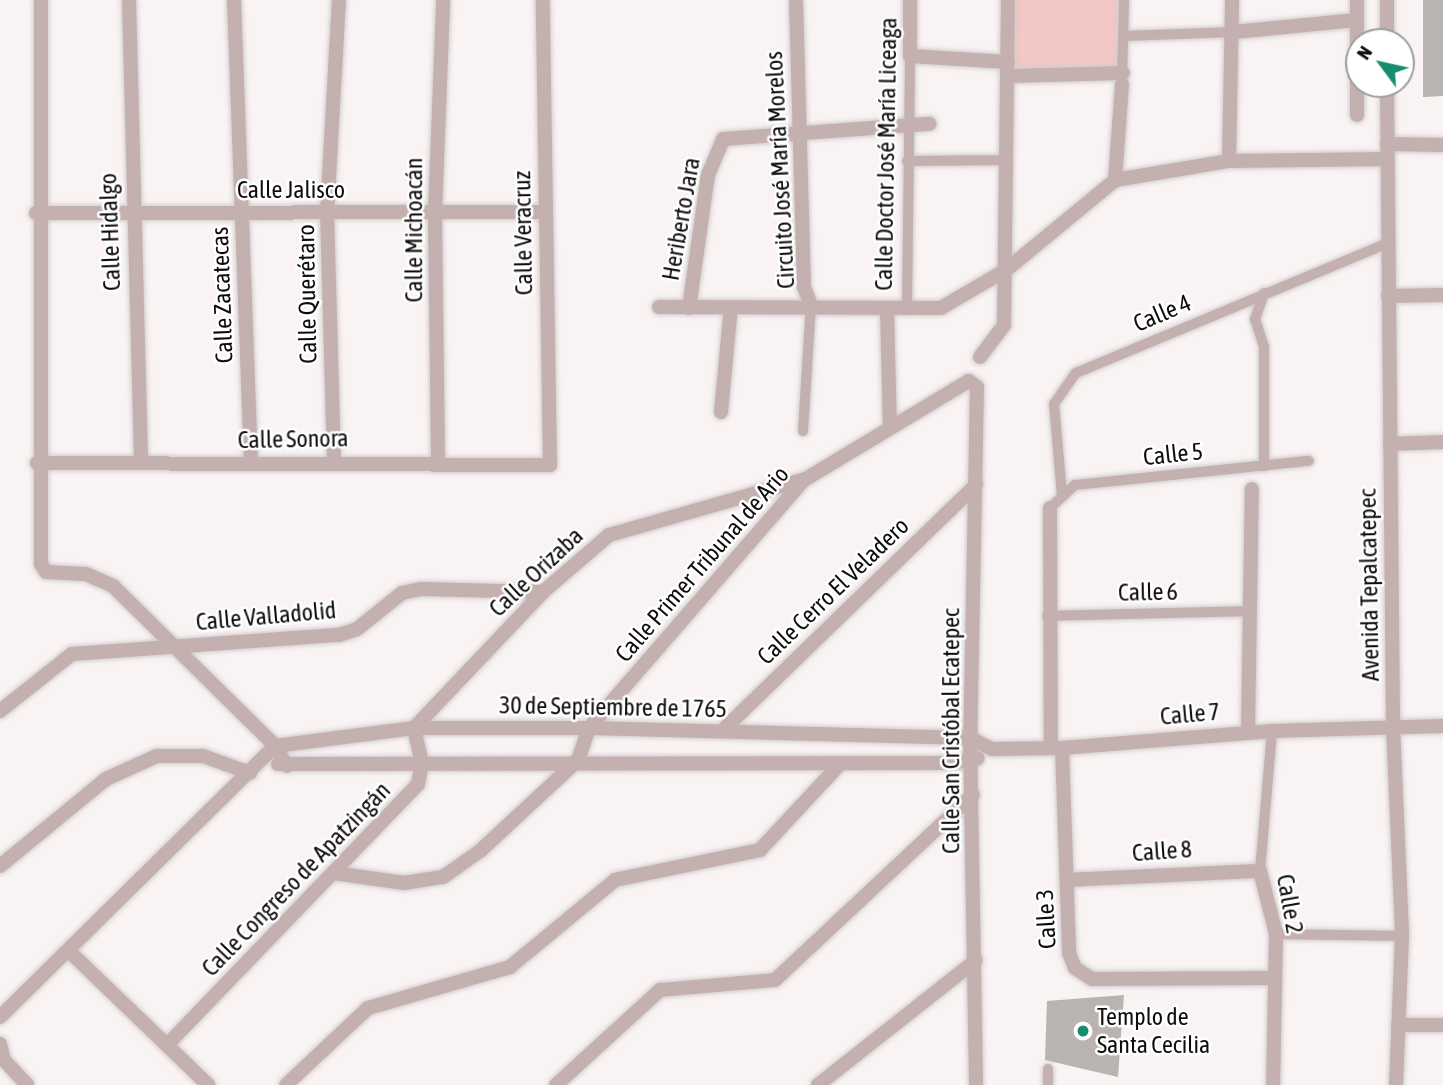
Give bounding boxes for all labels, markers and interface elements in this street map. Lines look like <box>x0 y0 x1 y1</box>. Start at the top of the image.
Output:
street label: Calle Doctor José María Liceaga <box>869 17 903 291</box>
north arrow <box>1345 28 1415 98</box>
text: N <box>1352 42 1376 63</box>
street label: Circuito José María Morelos <box>759 51 801 289</box>
street label: Heriberto Jara <box>656 155 706 283</box>
street label: Calle Michoacán <box>400 158 428 302</box>
street label: Calle Veracruz <box>508 171 538 295</box>
street label: Calle Hidalgo <box>94 173 126 291</box>
street label: Calle Jalisco <box>237 176 345 204</box>
street label: Calle Querétaro <box>291 224 323 364</box>
street label: Calle Zacatecas <box>205 226 239 364</box>
street label: Calle 4 <box>1129 288 1195 338</box>
street label: Calle Sonora <box>237 424 349 454</box>
street label: Calle 5 <box>1142 437 1204 471</box>
street label: Calle Primer Tribunal de Ario <box>609 460 795 668</box>
street label: Avenida Tepalcatepec <box>1353 488 1385 682</box>
street label: Calle Cerro El Veladero <box>751 512 915 670</box>
street label: Calle Orizaba <box>483 521 589 623</box>
street label: Calle 6 <box>1118 577 1178 607</box>
street label: Calle Valladolid <box>195 596 337 636</box>
street label: Calle San Cristóbal Ecatepec <box>937 608 965 854</box>
street label: 30 de Septiembre de 1765 <box>499 691 727 723</box>
street label: Calle 7 <box>1159 697 1221 731</box>
street label: Calle Congreso de Apatzingán <box>196 776 396 982</box>
street label: Calle 8 <box>1131 835 1193 867</box>
street label: Calle 2 <box>1271 872 1309 936</box>
street label: Calle 3 <box>1030 888 1062 950</box>
place label: Templo de Santa Cecilia <box>1097 1003 1210 1059</box>
marker: Templo de Santa Cecilia <box>1075 1023 1091 1039</box>

